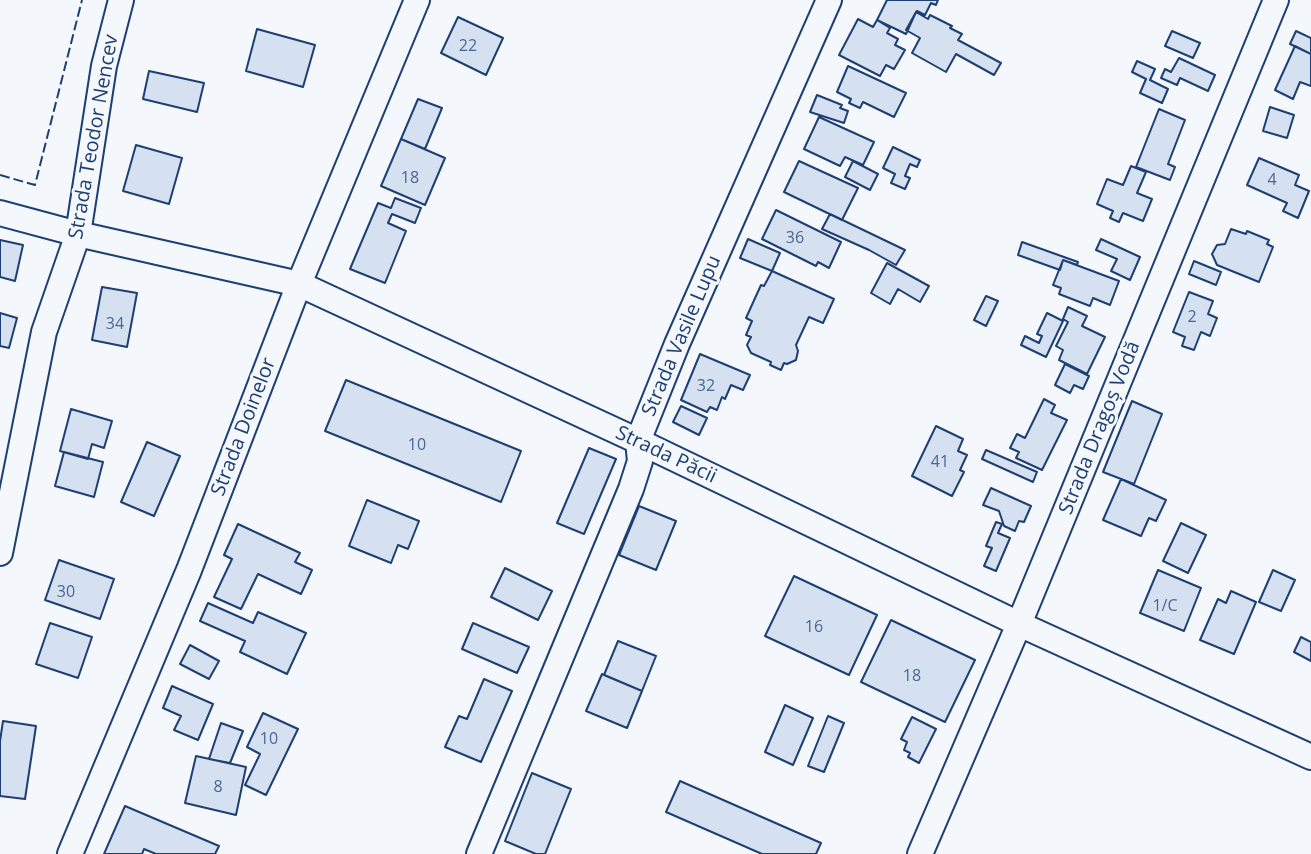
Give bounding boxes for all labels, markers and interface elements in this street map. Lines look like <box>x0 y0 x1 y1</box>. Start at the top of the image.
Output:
street label: Strada Teodor Nencev <box>64 33 124 241</box>
house number: 22 <box>459 36 477 56</box>
house number: 18 <box>401 168 419 188</box>
house number: 4 <box>1267 170 1277 190</box>
house number: 36 <box>786 228 804 248</box>
street label: Strada Vasile Lupu <box>637 252 727 420</box>
house number: 2 <box>1187 307 1197 327</box>
house number: 34 <box>106 314 124 334</box>
street label: Strada Dragoș Vodă <box>1054 338 1146 518</box>
street label: Strada Doinelor <box>207 354 281 500</box>
house number: 32 <box>697 376 715 396</box>
street label: Strada Păcii <box>612 421 720 489</box>
house number: 10 <box>408 435 426 455</box>
house number: 41 <box>931 452 949 472</box>
house number: 30 <box>57 582 75 602</box>
house number: 1/C <box>1152 596 1178 616</box>
house number: 16 <box>805 617 823 637</box>
house number: 18 <box>903 666 921 686</box>
house number: 10 <box>260 729 278 749</box>
house number: 8 <box>213 777 223 797</box>

